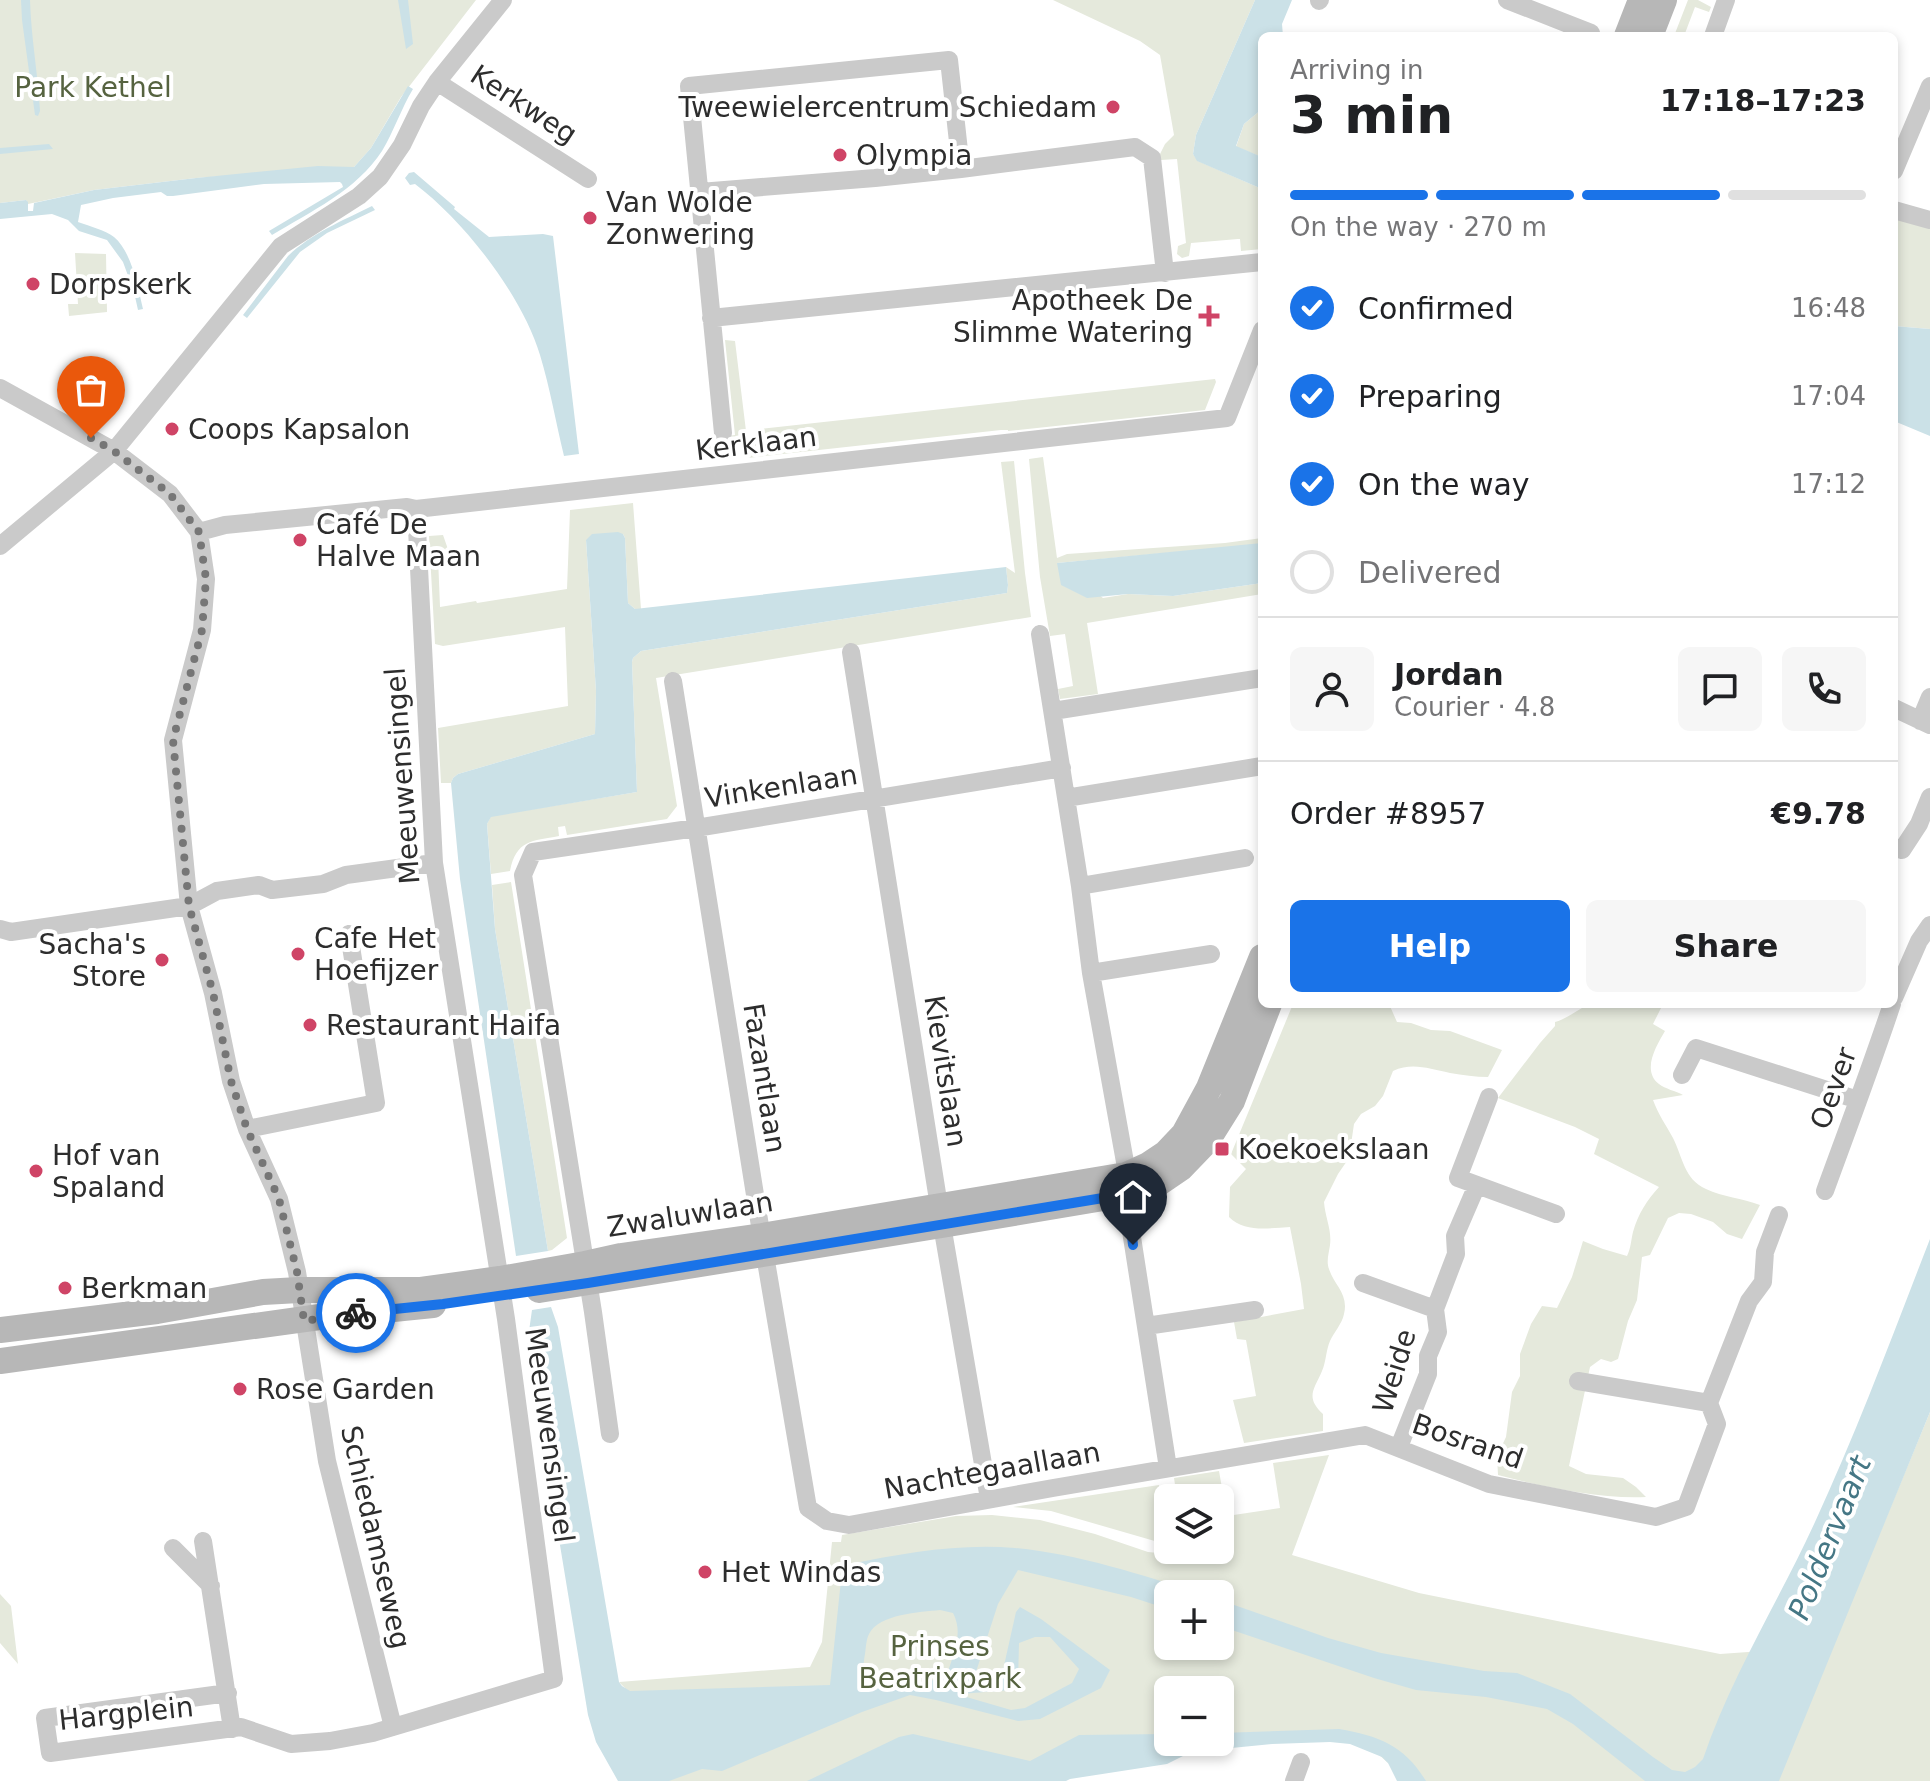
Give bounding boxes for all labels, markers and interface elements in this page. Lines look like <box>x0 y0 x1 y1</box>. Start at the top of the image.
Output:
text: Arriving in <box>1290 55 1424 85</box>
street label: Kerkweg <box>464 58 583 151</box>
park label: Park Kethel <box>14 71 172 104</box>
text: 17:18–17:23 <box>1660 83 1866 118</box>
text: 3 min <box>1290 85 1453 145</box>
place label: Tweewielercentrum Schiedam <box>677 91 1097 124</box>
marker: Tweewielercentrum Schiedam <box>1104 98 1122 116</box>
place label: Olympia <box>856 139 972 172</box>
marker: Olympia <box>831 146 849 164</box>
place label: Van Wolde Zonwering <box>606 186 755 251</box>
marker: Van Wolde Zonwering <box>581 209 599 227</box>
text: On the way · 270 m <box>1290 212 1547 242</box>
place label: Dorpskerk <box>49 268 193 301</box>
marker: Dorpskerk <box>24 275 42 293</box>
place label: Apotheek De Slimme Watering <box>953 284 1193 349</box>
icon: check <box>1290 286 1334 330</box>
text: Confirmed <box>1358 291 1514 326</box>
text: 16:48 <box>1791 293 1866 323</box>
marker: Apotheek De Slimme Watering <box>1200 307 1218 325</box>
pin <box>57 356 125 438</box>
icon: bag <box>69 368 113 412</box>
icon: check <box>1290 374 1334 418</box>
text: Preparing <box>1358 379 1502 414</box>
text: 17:04 <box>1791 381 1866 411</box>
place label: Coops Kapsalon <box>188 413 410 446</box>
marker: Coops Kapsalon <box>163 420 181 438</box>
street label: Kerklaan <box>694 420 819 467</box>
icon: check <box>1290 462 1334 506</box>
text: On the way <box>1358 467 1530 502</box>
text: 17:12 <box>1791 469 1866 499</box>
place label: Café De Halve Maan <box>316 508 481 573</box>
marker: Café De Halve Maan <box>291 531 309 549</box>
text: Delivered <box>1358 555 1502 590</box>
button: person <box>1290 647 1374 731</box>
button: chat <box>1678 647 1762 731</box>
button: phone <box>1782 647 1866 731</box>
text: Jordan <box>1394 657 1504 692</box>
street label: Meeuwensingel <box>378 667 427 885</box>
text: Courier · 4.8 <box>1394 692 1555 722</box>
street label: Vinkenlaan <box>702 758 860 815</box>
text: Order #8957 <box>1290 796 1486 831</box>
text: €9.78 <box>1771 796 1866 831</box>
button: Help <box>1290 900 1570 992</box>
button: Share <box>1586 900 1866 992</box>
place label: Cafe Het Hoefijzer <box>314 922 439 987</box>
place label: Sacha's Store <box>38 928 146 993</box>
marker: Cafe Het Hoefijzer <box>289 945 307 963</box>
marker: Sacha's Store <box>153 951 171 969</box>
street label: Kievitslaan <box>917 993 974 1149</box>
street label: Fazantlaan <box>736 1001 793 1155</box>
place label: Restaurant Haifa <box>326 1009 561 1042</box>
marker: Restaurant Haifa <box>301 1016 319 1034</box>
street label: Oever <box>1804 1042 1864 1134</box>
place label: Koekoekslaan <box>1238 1133 1430 1166</box>
place label: Hof van Spaland <box>52 1139 165 1204</box>
marker: Koekoekslaan <box>1213 1140 1231 1158</box>
marker: Hof van Spaland <box>27 1162 45 1180</box>
pin <box>1099 1163 1167 1245</box>
icon: home <box>1111 1175 1155 1219</box>
street label: Zwaluwlaan <box>605 1185 775 1244</box>
place label: Berkman <box>81 1272 207 1305</box>
courier <box>316 1273 396 1353</box>
marker: Berkman <box>56 1279 74 1297</box>
icon: bike <box>334 1291 378 1335</box>
street label: Meeuwensingel <box>518 1325 581 1545</box>
street label: Weide <box>1366 1325 1423 1417</box>
place label: Rose Garden <box>256 1373 435 1406</box>
marker: Rose Garden <box>231 1380 249 1398</box>
street label: Bosrand <box>1408 1407 1528 1476</box>
street label: Schiedamseweg <box>334 1422 417 1652</box>
street label: Nachtegaallaan <box>881 1435 1103 1506</box>
water label: Poldervaart <box>1781 1450 1879 1625</box>
map controls <box>1154 1484 1234 1756</box>
button: layers <box>1154 1484 1234 1564</box>
place label: Het Windas <box>721 1556 881 1589</box>
marker: Het Windas <box>696 1563 714 1581</box>
button: + <box>1154 1580 1234 1660</box>
park label: Prinses Beatrixpark <box>858 1630 1022 1695</box>
button: − <box>1154 1676 1234 1756</box>
street label: Hargplein <box>57 1690 195 1737</box>

